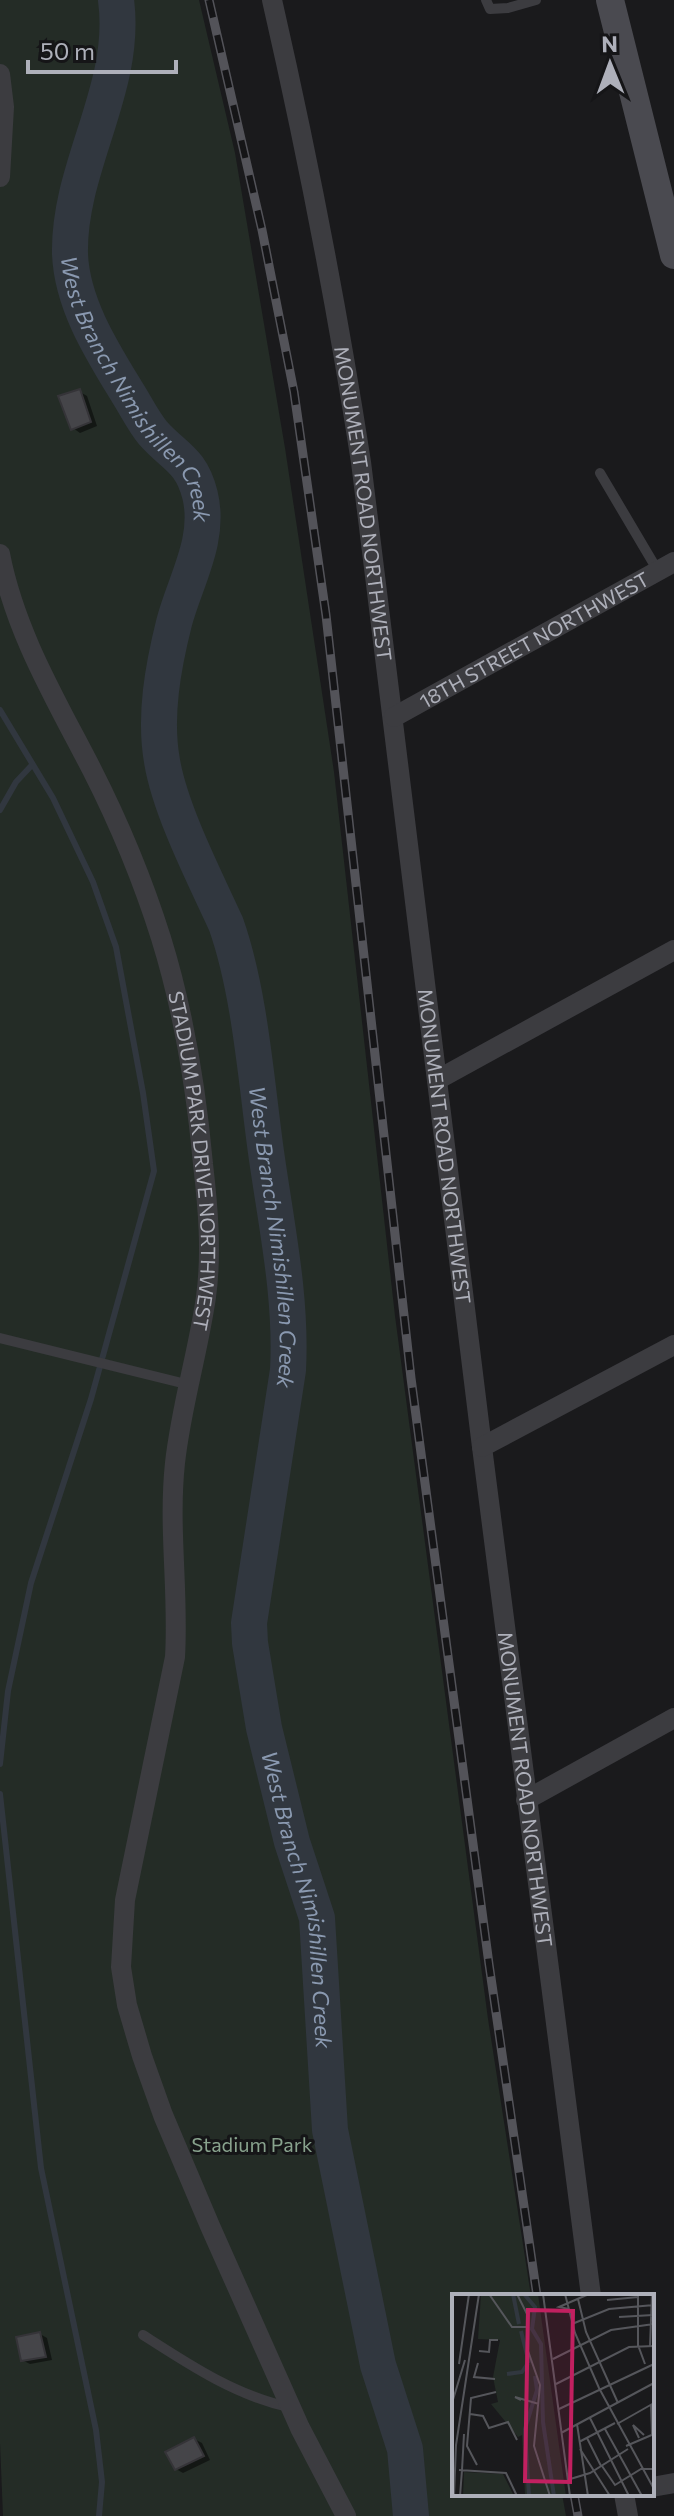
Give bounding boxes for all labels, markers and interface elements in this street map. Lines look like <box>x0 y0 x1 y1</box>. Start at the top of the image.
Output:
scale bar <box>28 24 176 74</box>
north arrow <box>570 24 650 104</box>
text: N <box>601 30 618 57</box>
text: 50 m <box>40 36 95 65</box>
water label: West Branch Nimishillen Creek <box>56 254 216 523</box>
street label: MONUMENT ROAD NORTHWEST <box>330 344 397 662</box>
street label: 18TH STREET NORTHWEST <box>415 566 653 713</box>
street label: MONUMENT ROAD NORTHWEST <box>414 987 476 1305</box>
street label: STADIUM PARK DRIVE NORTHWEST <box>164 989 221 1333</box>
water label: West Branch Nimishillen Creek <box>244 1084 302 1391</box>
street label: MONUMENT ROAD NORTHWEST <box>494 1630 558 1948</box>
water label: West Branch Nimishillen Creek <box>257 1748 339 2050</box>
park label: Stadium Park <box>191 2132 313 2156</box>
inset map <box>452 2294 654 2496</box>

